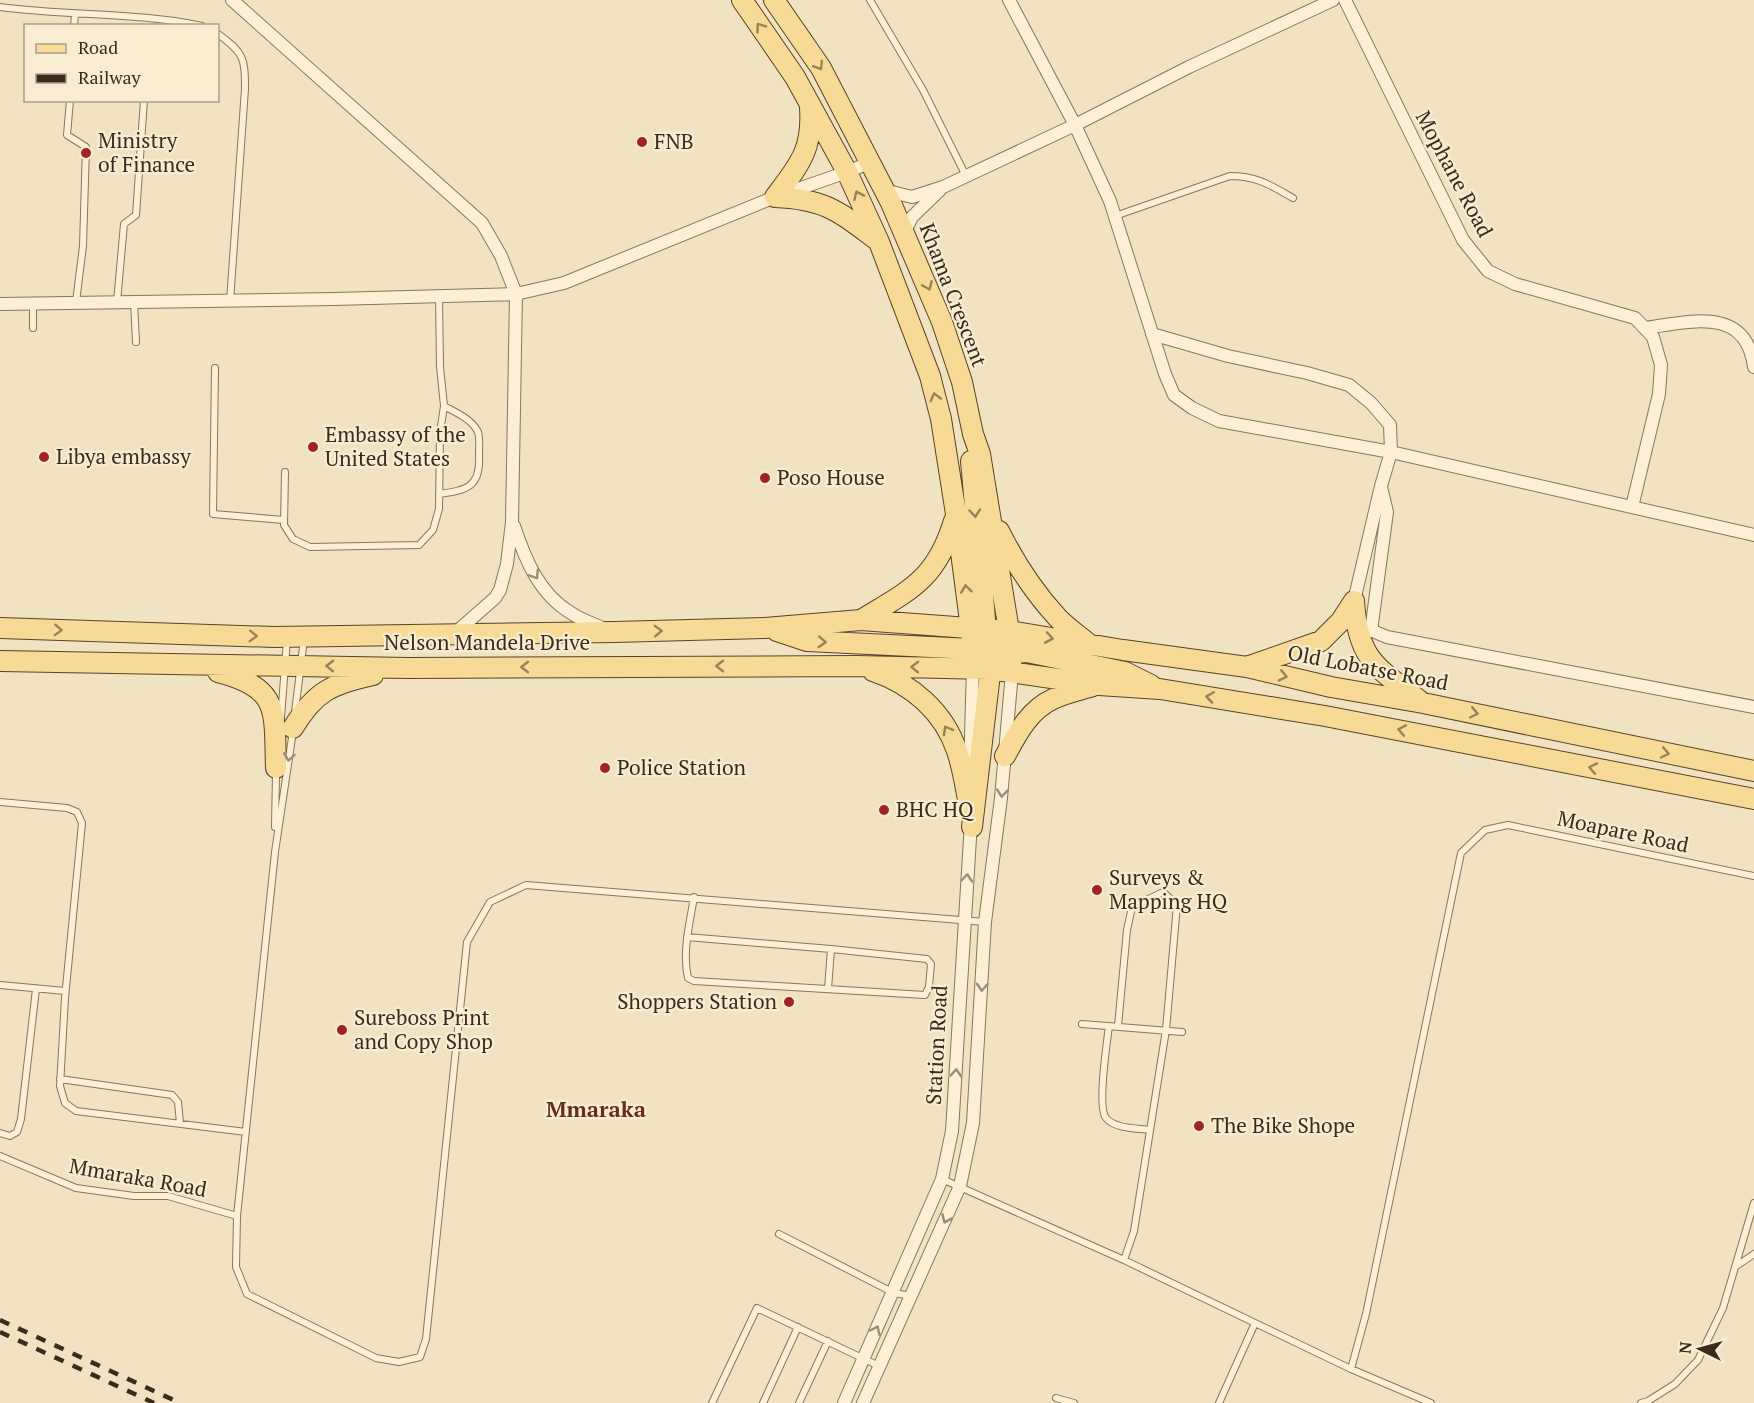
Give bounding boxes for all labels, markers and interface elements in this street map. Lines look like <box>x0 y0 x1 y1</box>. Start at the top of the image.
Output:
one-way arrow <box>756 23 767 34</box>
legend <box>24 24 219 102</box>
text: Road <box>78 35 118 59</box>
one-way arrow <box>811 60 823 70</box>
text: Railway <box>78 65 142 89</box>
street label: Mophane Road <box>1410 105 1500 242</box>
place label: Ministry of Finance <box>98 126 195 178</box>
place label: FNB <box>654 127 694 155</box>
marker: FNB <box>635 135 649 149</box>
marker: Ministry of Finance <box>79 146 93 160</box>
one-way arrow <box>853 191 865 202</box>
street label: Khama Crescent <box>914 219 994 371</box>
one-way arrow <box>921 280 933 291</box>
one-way arrow <box>930 392 943 402</box>
place label: Embassy of the United States <box>325 420 466 472</box>
marker: Embassy of the United States <box>306 440 320 454</box>
place label: Libya embassy <box>56 442 191 470</box>
marker: Libya embassy <box>37 450 51 464</box>
place label: Poso House <box>777 463 885 491</box>
marker: Poso House <box>758 471 772 485</box>
one-way arrow <box>968 509 981 518</box>
one-way arrow <box>528 568 539 579</box>
one-way arrow <box>960 585 972 594</box>
one-way arrow <box>54 623 63 636</box>
one-way arrow <box>654 625 663 637</box>
street label: Nelson Mandela Drive <box>384 628 590 656</box>
one-way arrow <box>249 630 258 643</box>
one-way arrow <box>1044 631 1054 644</box>
one-way arrow <box>818 635 827 648</box>
street label: Old Lobatse Road <box>1285 638 1451 696</box>
one-way arrow <box>325 660 334 673</box>
one-way arrow <box>715 660 724 672</box>
one-way arrow <box>520 661 529 673</box>
one-way arrow <box>910 661 919 673</box>
one-way arrow <box>1278 668 1288 681</box>
one-way arrow <box>1205 692 1215 704</box>
one-way arrow <box>1469 706 1479 719</box>
one-way arrow <box>1397 724 1407 737</box>
one-way arrow <box>943 726 955 736</box>
one-way arrow <box>1660 746 1670 759</box>
one-way arrow <box>284 752 296 762</box>
place label: Police Station <box>617 753 747 781</box>
marker: Police Station <box>598 761 612 775</box>
one-way arrow <box>1589 762 1599 775</box>
one-way arrow <box>996 789 1008 798</box>
place label: BHC HQ <box>896 795 974 823</box>
marker: BHC HQ <box>877 803 891 817</box>
street label: Moapare Road <box>1555 803 1692 859</box>
place label: Surveys & Mapping HQ <box>1109 863 1228 915</box>
one-way arrow <box>961 873 974 882</box>
marker: Surveys & Mapping HQ <box>1090 883 1104 897</box>
one-way arrow <box>975 983 988 992</box>
street label: Station Road <box>919 984 953 1106</box>
place label: Shoppers Station <box>617 987 778 1015</box>
marker: Shoppers Station <box>782 995 796 1009</box>
place label: Sureboss Print and Copy Shop <box>354 1003 493 1055</box>
marker: Sureboss Print and Copy Shop <box>335 1023 349 1037</box>
one-way arrow <box>949 1068 962 1077</box>
district label: Mmaraka <box>546 1094 646 1123</box>
place label: The Bike Shope <box>1211 1111 1355 1139</box>
marker: The Bike Shope <box>1192 1119 1206 1133</box>
street label: Mmaraka Road <box>67 1151 209 1203</box>
one-way arrow <box>941 1213 953 1224</box>
north arrow <box>1670 1319 1730 1379</box>
one-way arrow <box>869 1326 881 1337</box>
text: N <box>1674 1341 1697 1355</box>

